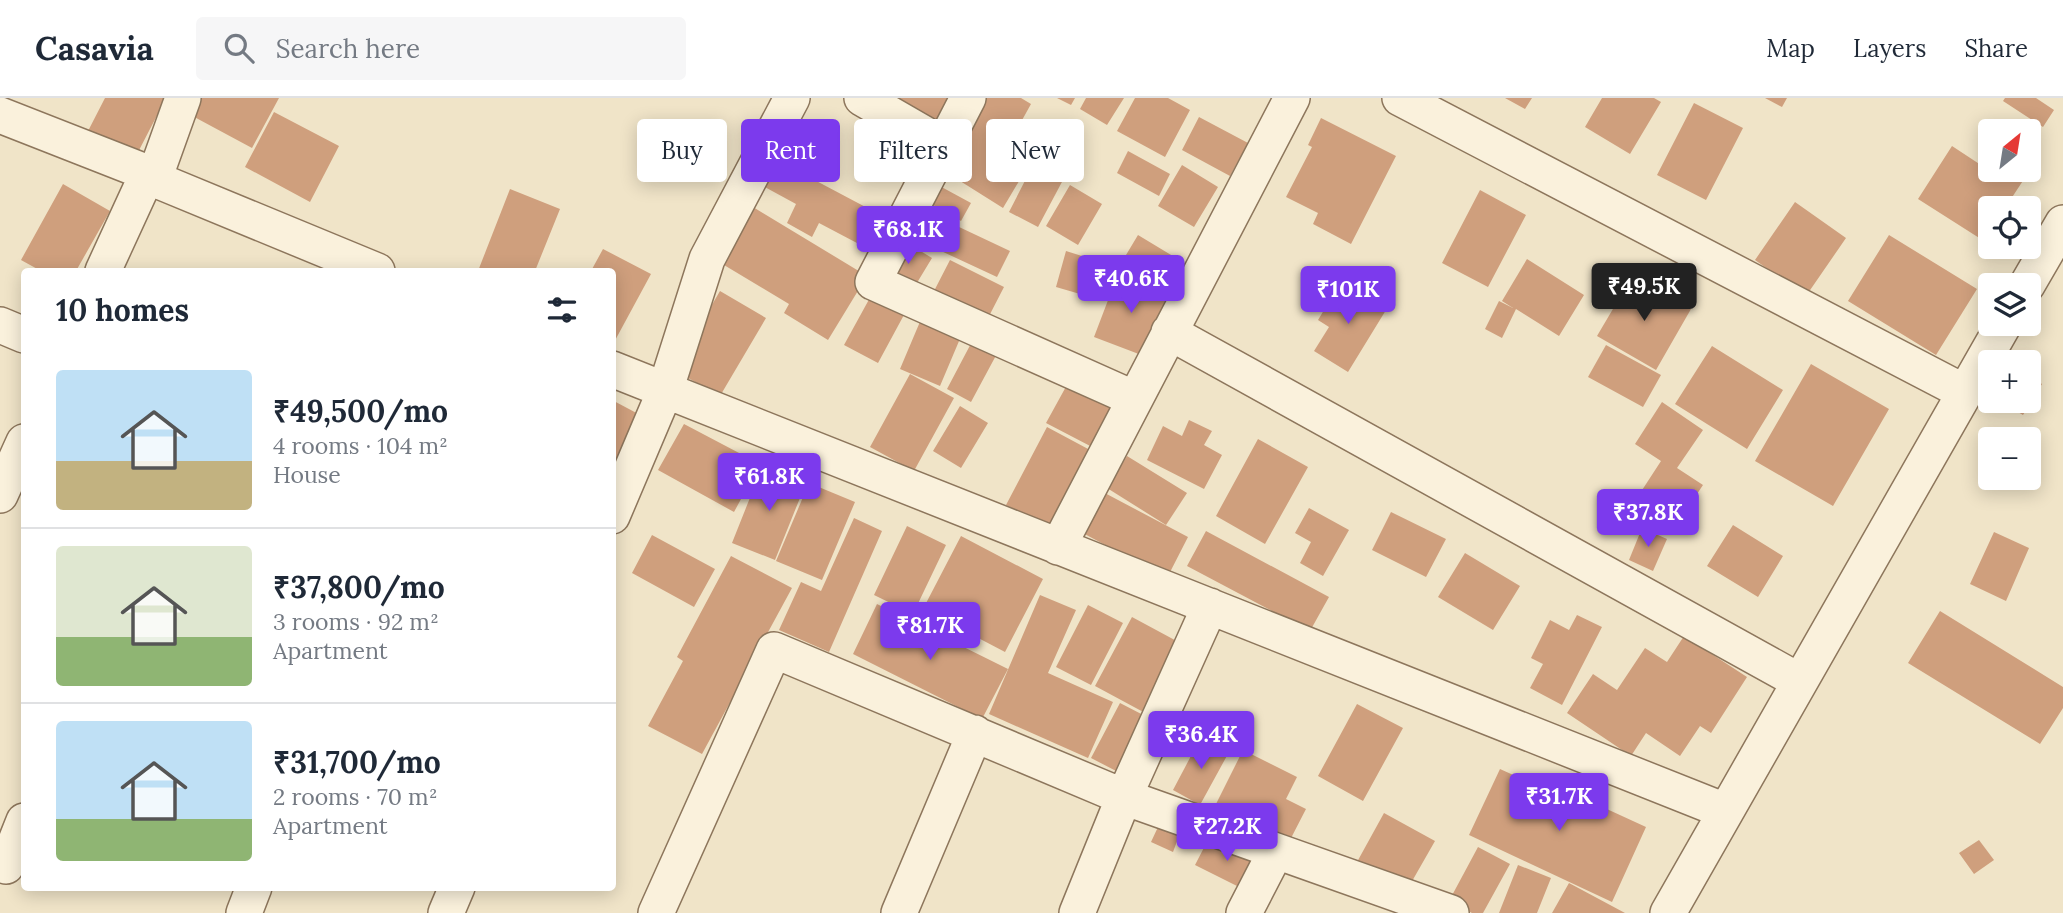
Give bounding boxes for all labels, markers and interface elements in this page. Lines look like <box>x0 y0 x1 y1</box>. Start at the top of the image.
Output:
search box <box>196 17 686 80</box>
text: Casavia <box>35 27 154 69</box>
icon: search <box>220 29 258 67</box>
text: Search here <box>276 32 420 65</box>
text: Map <box>1766 33 1815 64</box>
text: Layers <box>1853 33 1926 64</box>
text: Share <box>1964 33 2028 64</box>
chip: Buy <box>637 119 727 182</box>
chip: Rent <box>741 119 840 182</box>
chip: Filters <box>854 119 972 182</box>
chip: New <box>986 119 1084 182</box>
north arrow <box>1978 119 2040 182</box>
map controls <box>1978 119 2041 490</box>
button: locate <box>1978 196 2041 259</box>
pin: ₹68.1K <box>851 206 965 266</box>
text: ₹68.1K <box>873 214 943 243</box>
pin: ₹40.6K <box>1074 256 1188 315</box>
text: ₹40.6K <box>1094 263 1168 292</box>
pin: ₹49.5K <box>1587 264 1701 323</box>
pin: ₹101K <box>1299 266 1397 326</box>
text: ₹49.5K <box>1608 271 1680 300</box>
button: layers <box>1978 273 2041 336</box>
text: ₹101K <box>1317 274 1379 303</box>
text: 10 homes <box>56 291 189 329</box>
icon: filters <box>543 291 581 329</box>
button: + <box>1978 350 2041 413</box>
text: ₹49,500/mo <box>273 392 448 430</box>
icon: home <box>112 398 196 482</box>
button: − <box>1978 427 2041 490</box>
text: 4 rooms · 104 m² <box>273 431 448 460</box>
pin: ₹61.8K <box>712 454 826 513</box>
text: House <box>273 460 341 489</box>
text: ₹61.8K <box>734 461 804 490</box>
pin: ₹37.8K <box>1591 490 1705 549</box>
text: ₹37.8K <box>1613 497 1683 526</box>
text: ₹37,800/mo <box>273 568 445 606</box>
icon: home <box>112 574 196 658</box>
pin: ₹81.7K <box>873 602 987 662</box>
text: 3 rooms · 92 m² <box>273 607 439 636</box>
text: ₹81.7K <box>896 610 964 639</box>
text: Apartment <box>273 636 388 665</box>
pin: ₹36.4K <box>1144 712 1258 771</box>
text: ₹36.4K <box>1164 719 1238 748</box>
text: ₹31,700/mo <box>273 743 441 781</box>
icon: home <box>112 749 196 833</box>
pin: ₹31.7K <box>1502 774 1616 833</box>
text: ₹31.7K <box>1525 781 1593 810</box>
text: 2 rooms · 70 m² <box>273 782 438 811</box>
pin: ₹27.2K <box>1170 804 1284 863</box>
text: Apartment <box>273 811 388 840</box>
text: ₹27.2K <box>1193 811 1261 840</box>

